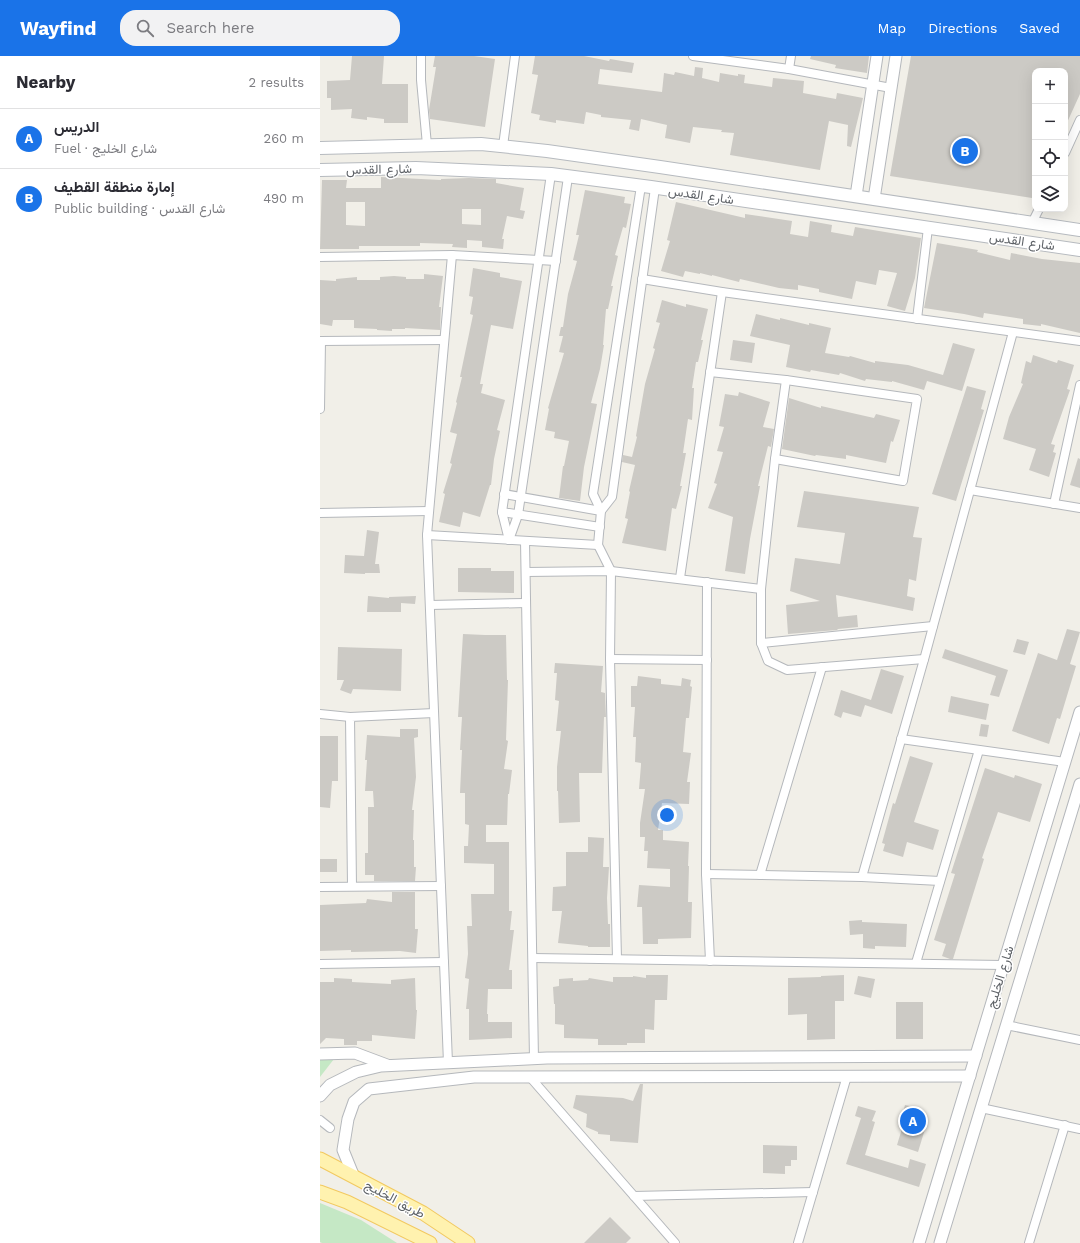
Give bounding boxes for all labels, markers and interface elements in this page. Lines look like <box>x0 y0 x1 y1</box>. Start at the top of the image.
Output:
search box <box>120 10 400 46</box>
text: Wayfind <box>20 17 96 40</box>
icon: search <box>134 17 156 39</box>
text: Search here <box>166 19 254 37</box>
text: Map <box>878 20 906 36</box>
text: Directions <box>928 20 997 36</box>
text: Saved <box>1019 20 1060 36</box>
map controls <box>1032 68 1068 212</box>
button: + <box>1032 68 1068 104</box>
text: Nearby <box>16 72 75 92</box>
text: 2 results <box>249 75 304 90</box>
button: − <box>1032 104 1068 140</box>
text: الدريس <box>54 118 99 136</box>
text: A <box>25 131 33 146</box>
text: 260 m <box>264 131 304 146</box>
pin: B <box>952 136 978 166</box>
button: locate <box>1032 140 1068 176</box>
text: Fuel · شارع الخليج <box>54 141 157 156</box>
street label: شارع القدس <box>346 161 412 179</box>
button: layers <box>1032 176 1068 212</box>
text: إمارة منطقة القطيف <box>54 178 175 196</box>
street label: شارع القدس <box>667 183 735 209</box>
text: B <box>25 191 33 206</box>
text: 490 m <box>263 191 304 206</box>
text: Public building · شارع القدس <box>54 201 225 216</box>
street label: شارع القدس <box>988 229 1056 255</box>
your location <box>657 805 677 825</box>
street label: شارع الخليج <box>983 944 1019 1011</box>
pin: A <box>900 1106 926 1136</box>
street label: طريق الخليج <box>361 1177 428 1223</box>

